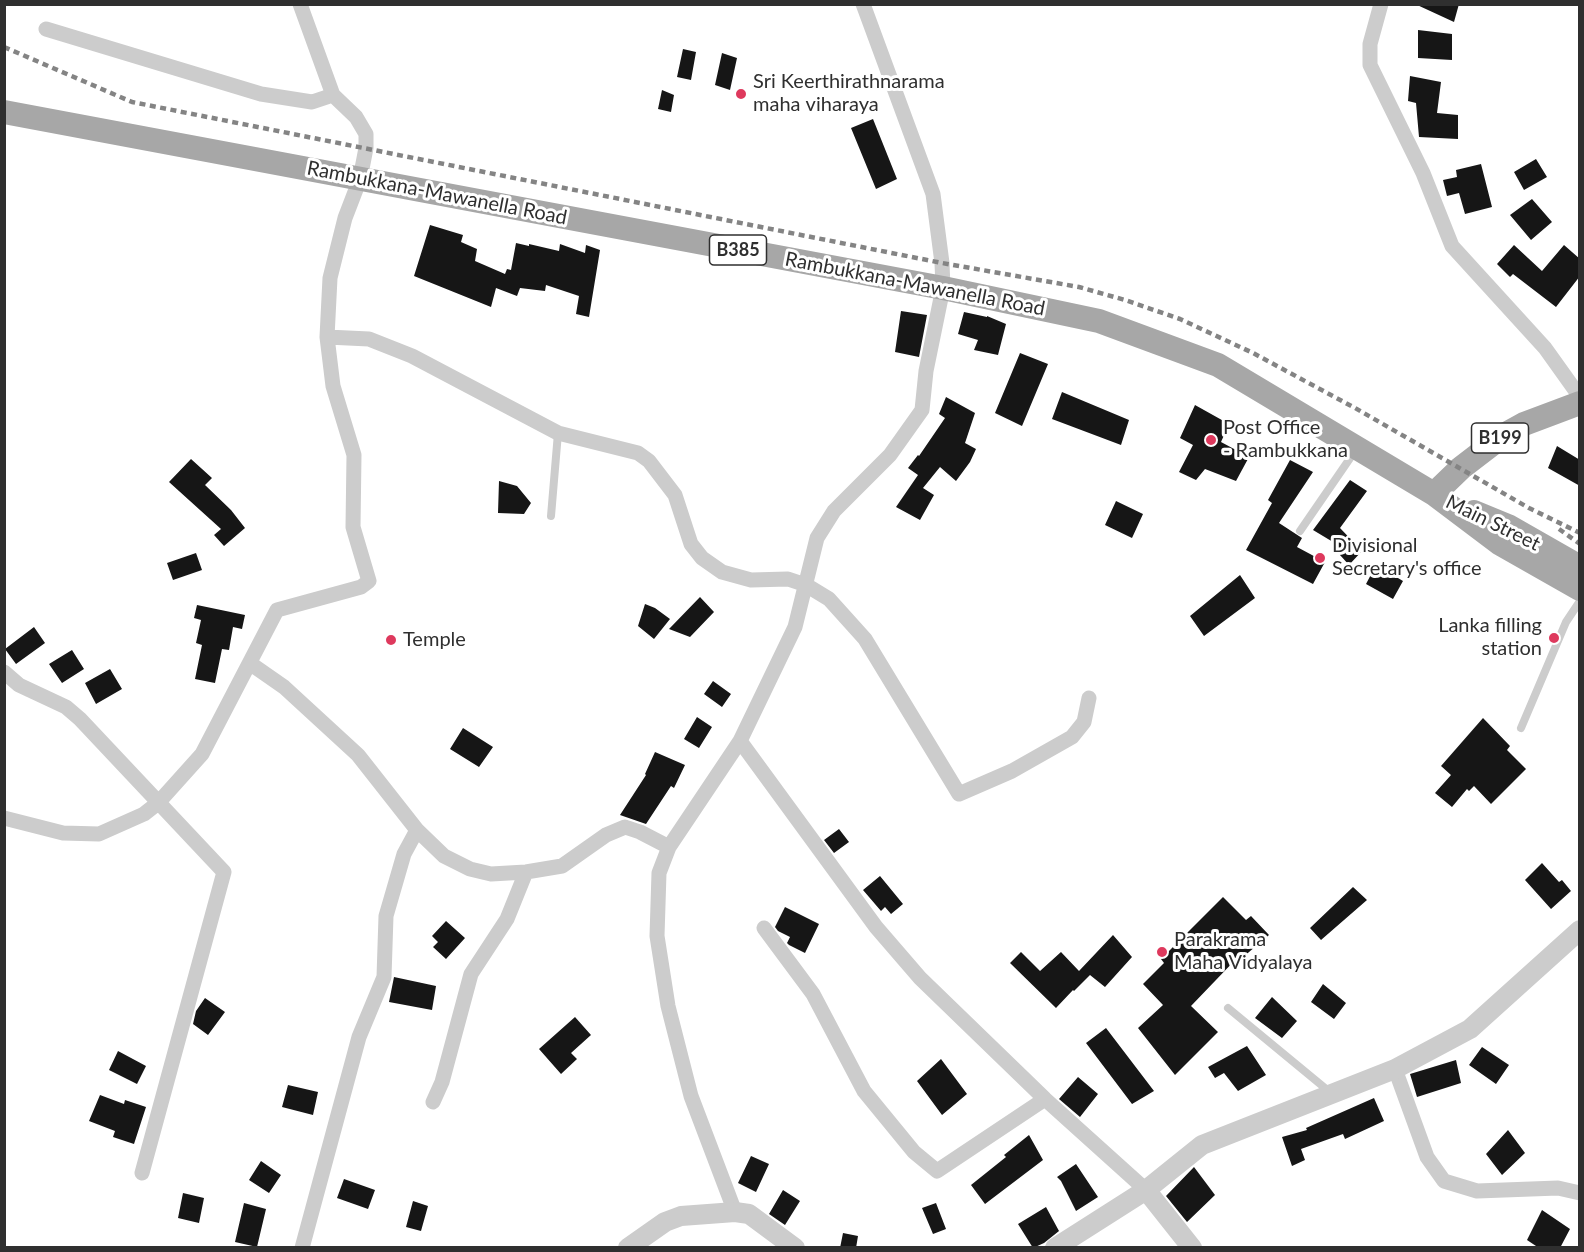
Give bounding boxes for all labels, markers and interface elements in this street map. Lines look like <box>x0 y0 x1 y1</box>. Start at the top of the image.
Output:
place label: Sri Keerthirathnarama maha viharaya <box>753 70 945 117</box>
marker: Sri Keerthirathnarama maha viharaya <box>734 87 748 101</box>
street label: Rambukkana-Mawanella Road <box>305 156 569 230</box>
road number: B385 <box>710 235 766 265</box>
street label: Rambukkana-Mawanella Road <box>783 247 1047 321</box>
place label: Post Office - Rambukkana <box>1223 416 1348 463</box>
road number: B199 <box>1472 423 1528 453</box>
marker: Post Office - Rambukkana <box>1204 433 1218 447</box>
street label: Main Street <box>1442 490 1544 556</box>
place label: Divisional Secretary's office <box>1332 534 1481 581</box>
marker: Divisional Secretary's office <box>1313 551 1327 565</box>
place label: Lanka filling station <box>1438 614 1542 661</box>
place label: Temple <box>403 628 466 652</box>
marker: Lanka filling station <box>1547 631 1561 645</box>
marker: Temple <box>384 633 398 647</box>
place label: Parakrama Maha Vidyalaya <box>1174 928 1312 975</box>
marker: Parakrama Maha Vidyalaya <box>1155 945 1169 959</box>

